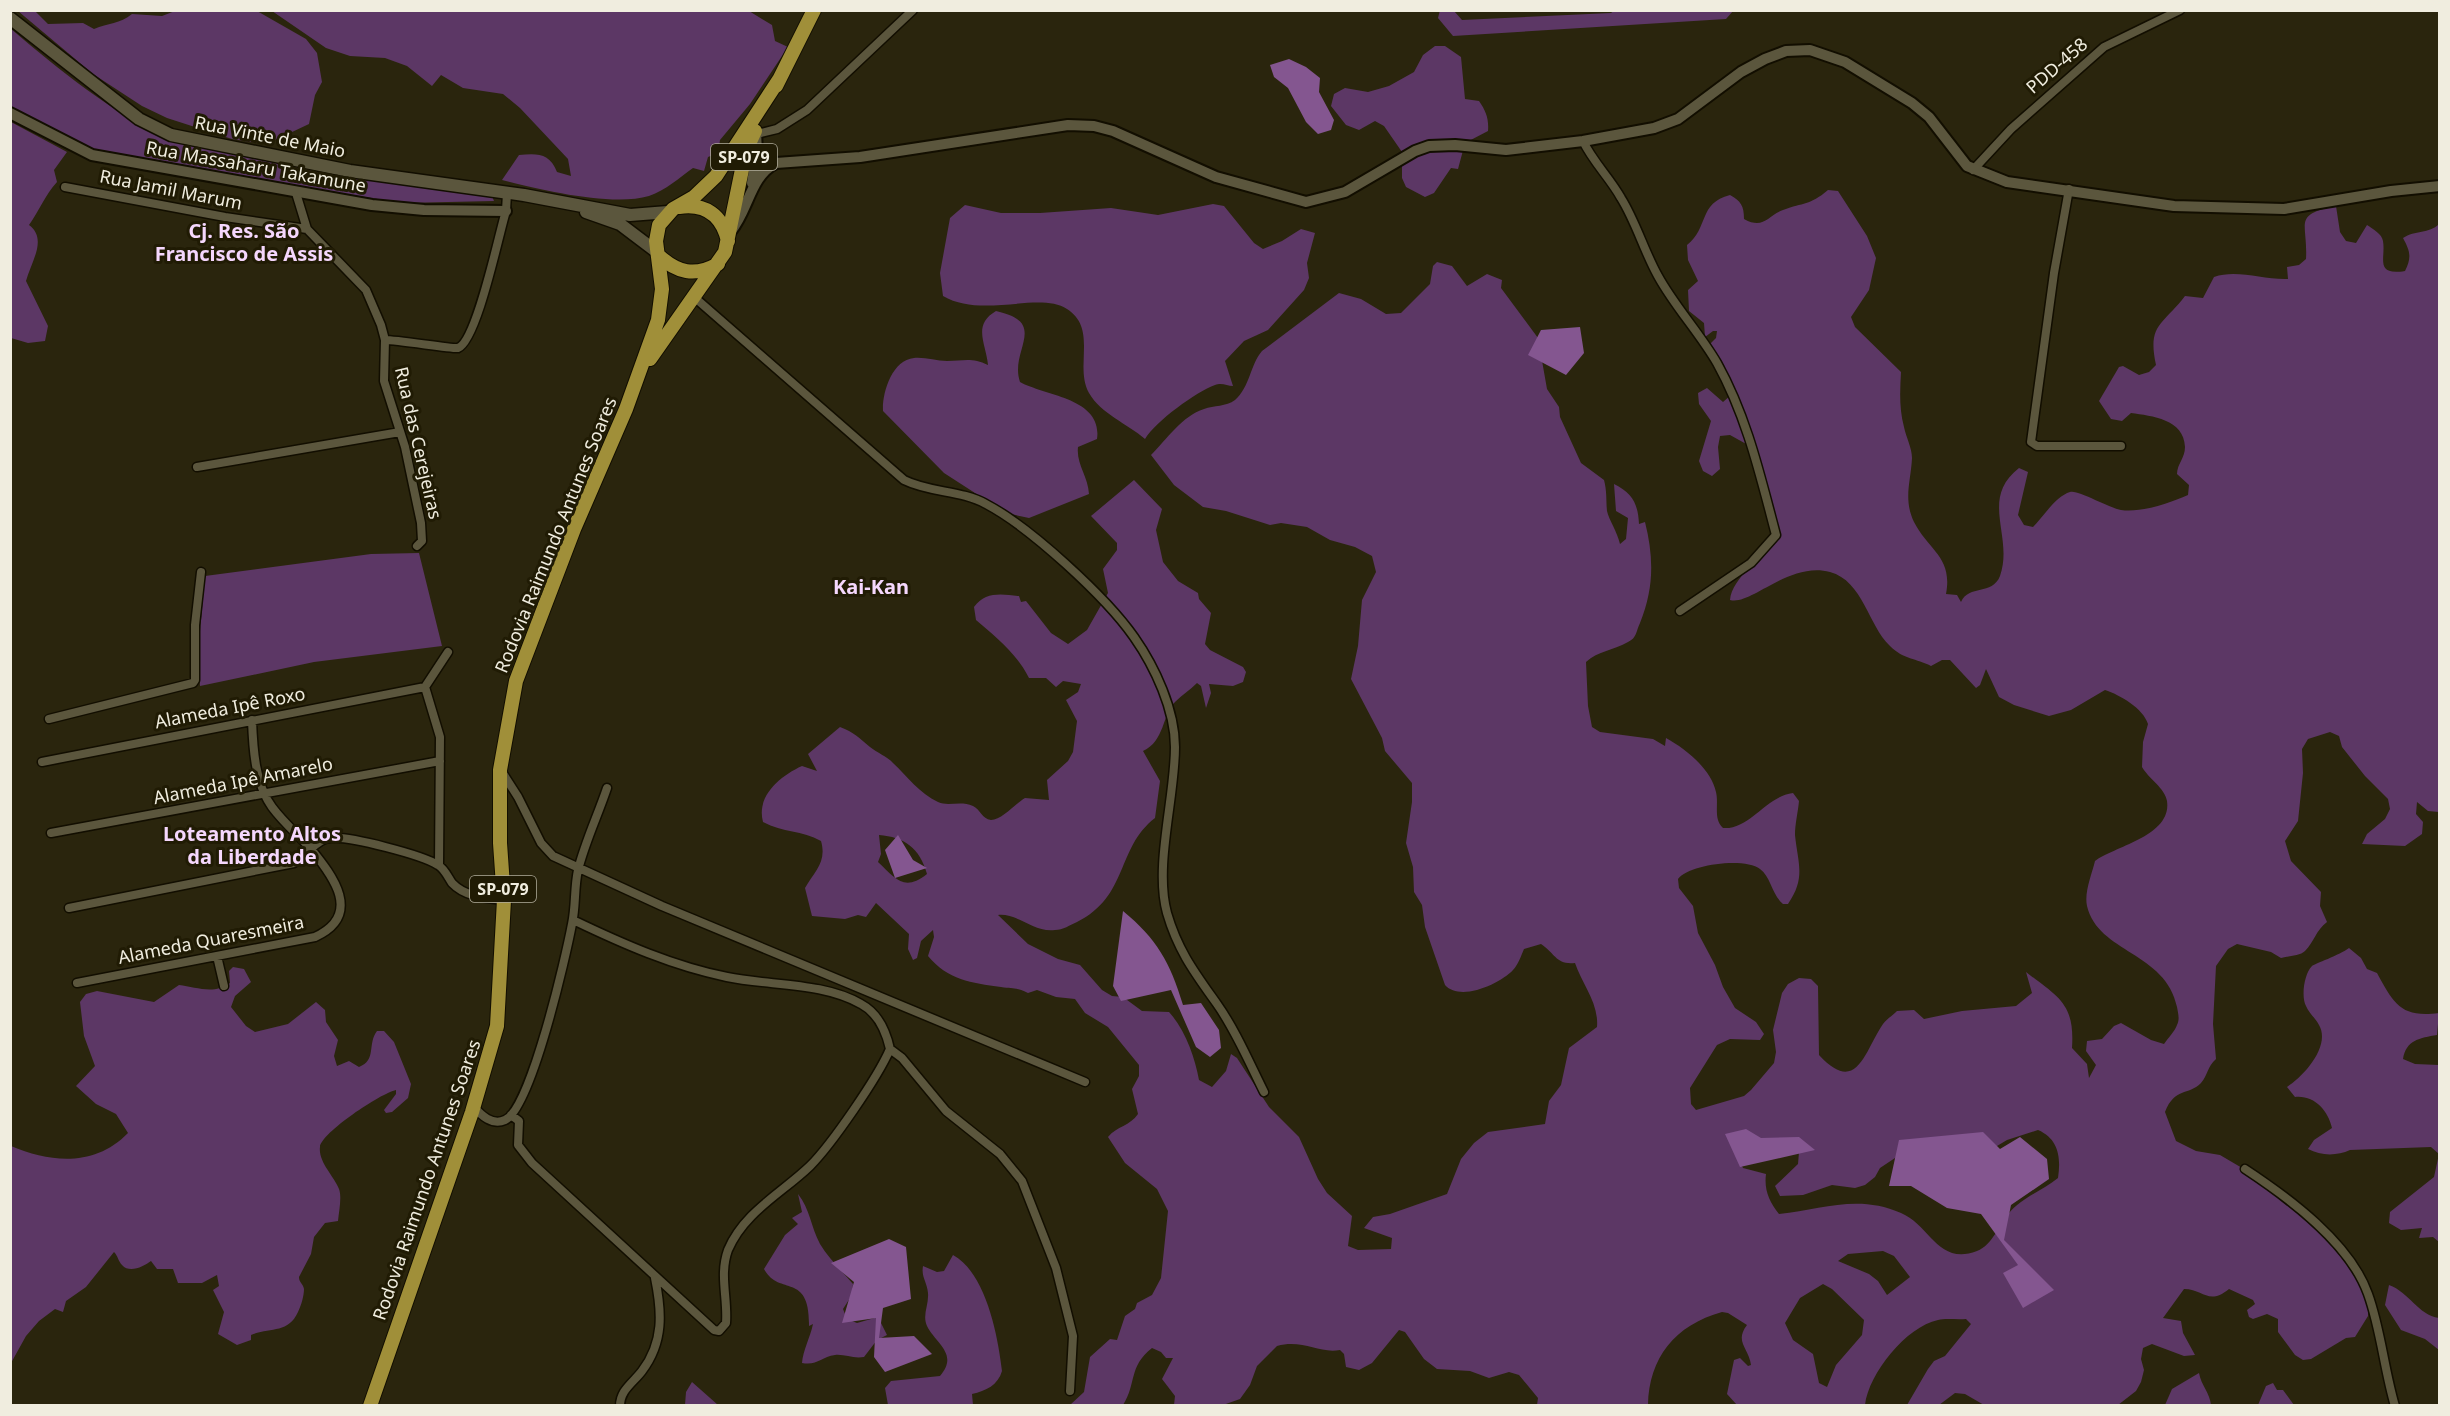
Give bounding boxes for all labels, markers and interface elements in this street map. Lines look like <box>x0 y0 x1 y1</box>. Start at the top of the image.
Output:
street label: PDD-458 <box>2021 32 2092 99</box>
street label: Rua Vinte de Maio <box>193 110 348 162</box>
street label: Rua Massaharu Takamune <box>144 135 368 197</box>
road number: SP-079 <box>711 144 777 170</box>
street label: Rua Jamil Marum <box>98 163 245 215</box>
district label: Cj. Res. São Francisco de Assis <box>155 217 333 267</box>
street label: Rua das Cerejeiras <box>390 364 448 521</box>
street label: Rodovia Raimundo Antunes Soares <box>489 393 622 676</box>
district label: Kai-Kan <box>833 573 909 600</box>
street label: Alameda Ipê Roxo <box>152 681 307 733</box>
street label: Alameda Ipê Amarelo <box>151 751 335 809</box>
district label: Loteamento Altos da Liberdade <box>163 820 341 870</box>
road number: SP-079 <box>470 876 536 902</box>
street label: Alameda Quaresmeira <box>116 909 306 969</box>
street label: Rodovia Raimundo Antunes Soares <box>367 1036 485 1323</box>

